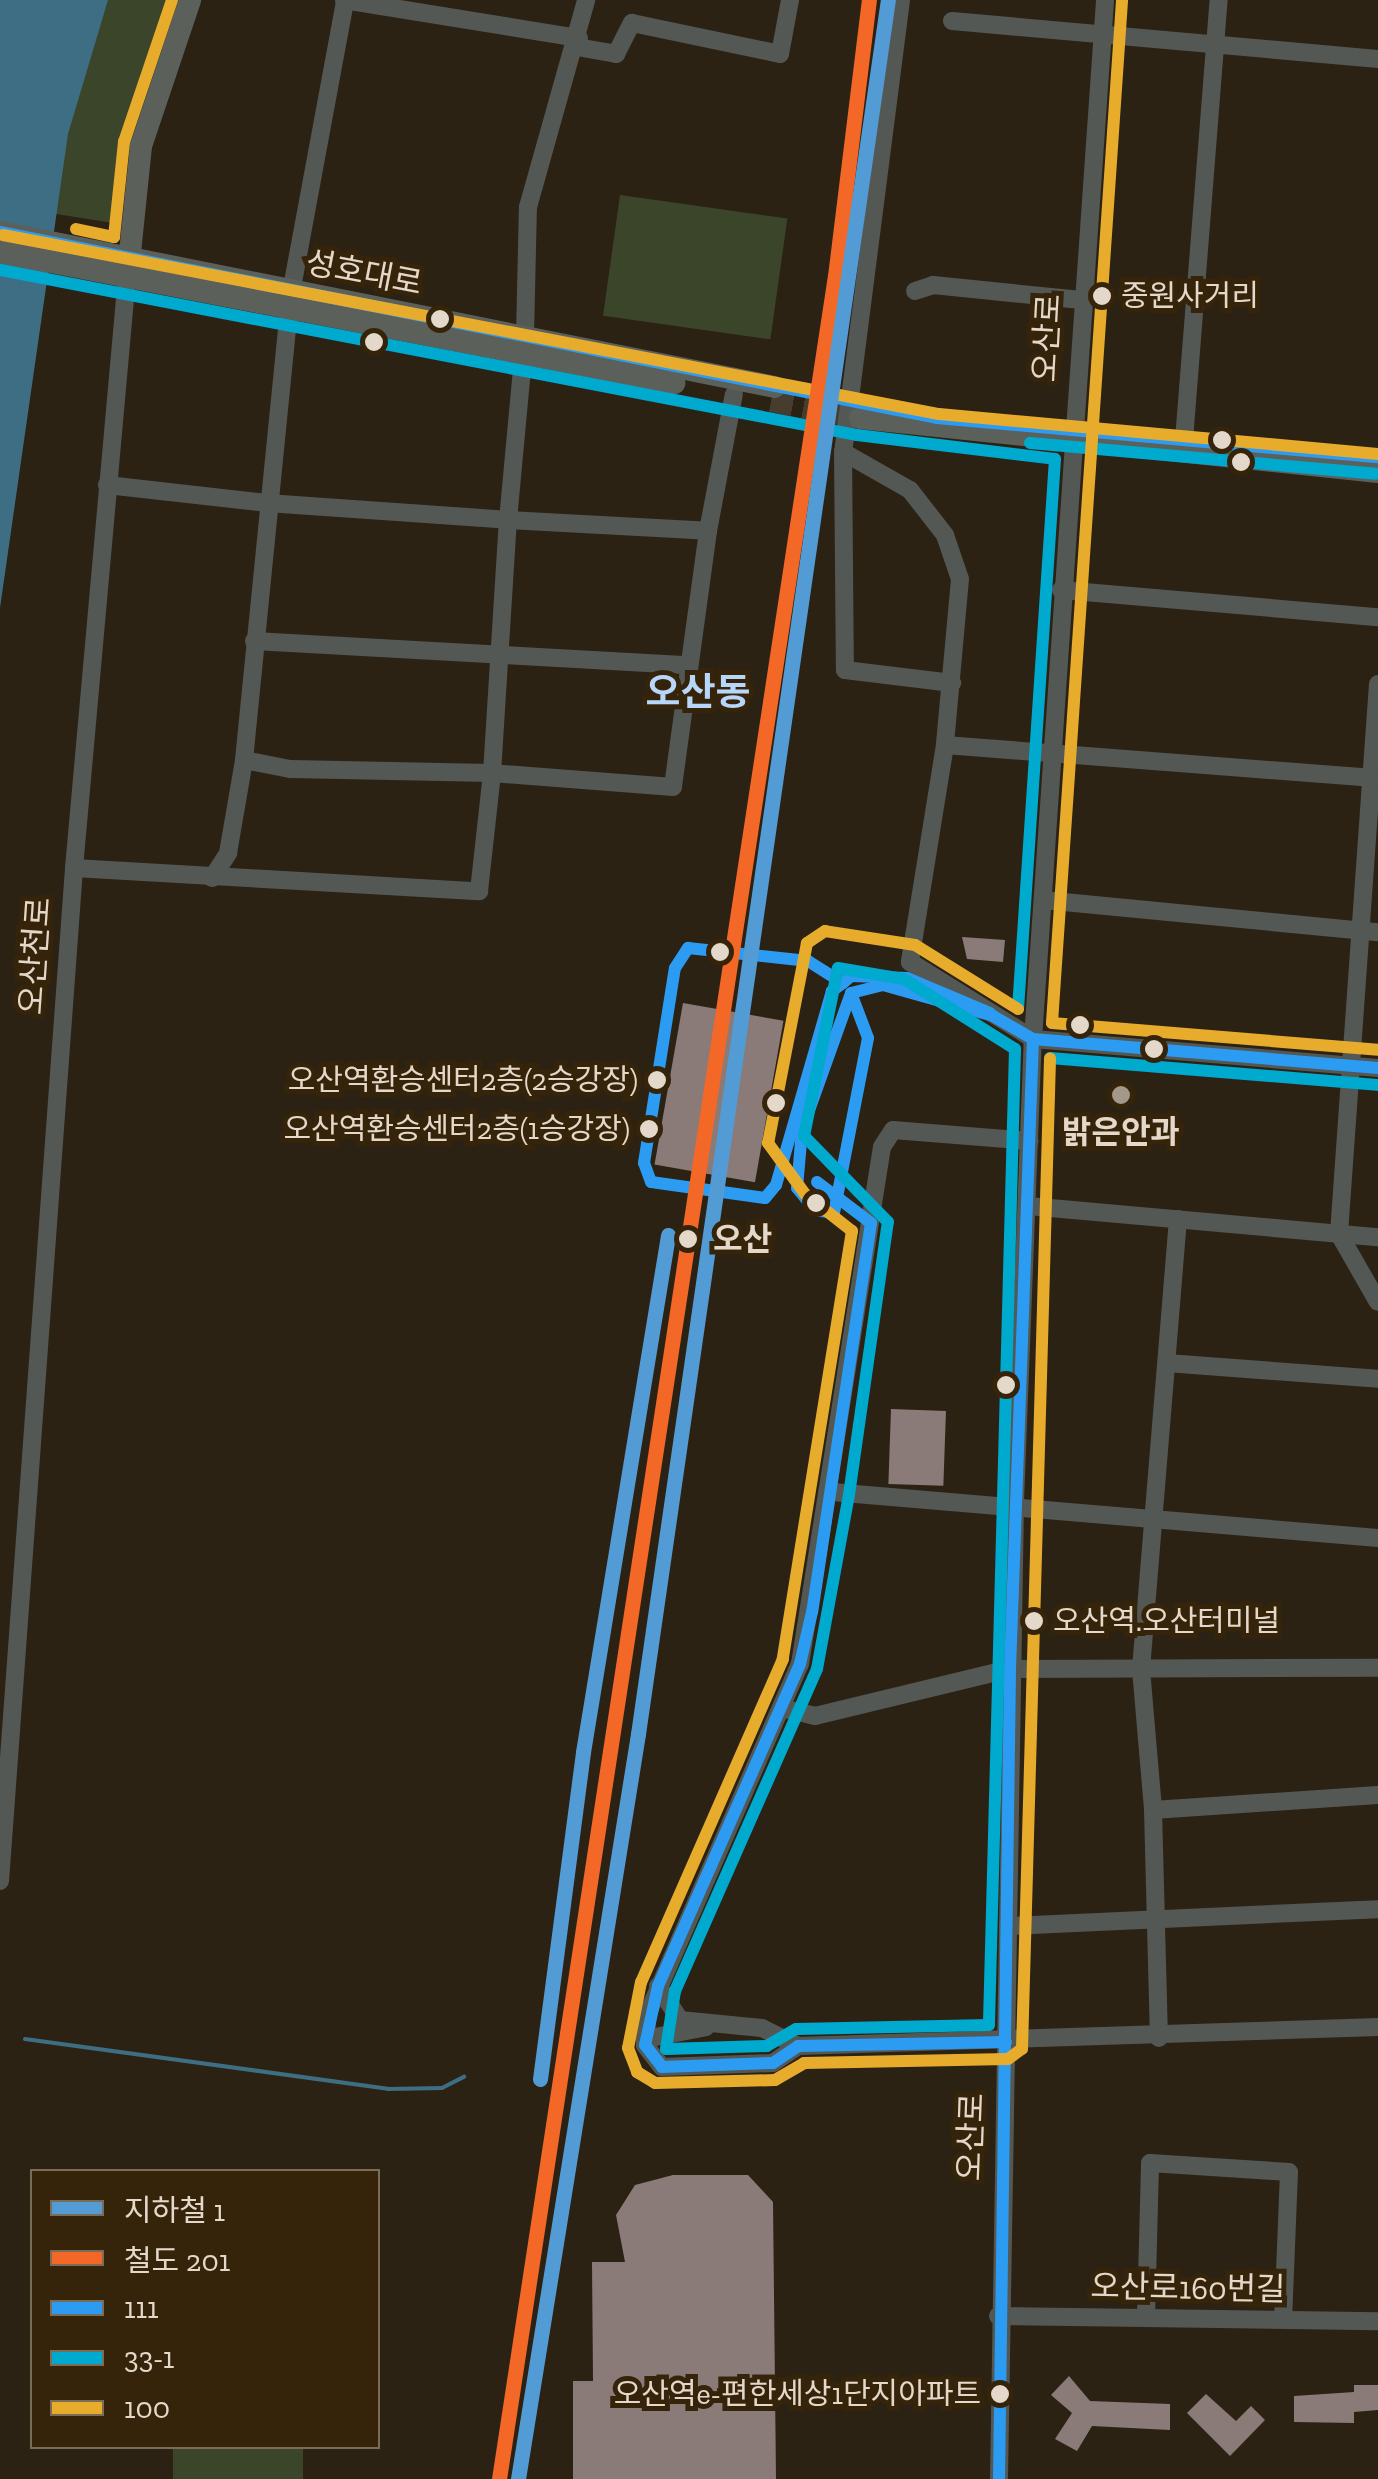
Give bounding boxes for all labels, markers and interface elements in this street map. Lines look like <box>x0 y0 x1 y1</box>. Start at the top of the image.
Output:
street label: 성호대로 <box>303 243 425 303</box>
place label: 중원사거리 <box>1121 278 1259 314</box>
marker: 중원사거리 <box>1092 286 1112 306</box>
street label: 오산로 <box>1026 293 1068 383</box>
unlabelled marker <box>430 309 450 329</box>
unlabelled marker <box>364 332 384 352</box>
unlabelled marker <box>1212 430 1232 450</box>
unlabelled marker <box>1231 452 1251 472</box>
district label: 오산동 <box>646 670 750 716</box>
street label: 오산천로 <box>12 896 58 1016</box>
unlabelled marker <box>710 942 730 962</box>
unlabelled marker <box>1070 1015 1090 1035</box>
unlabelled marker <box>1144 1039 1164 1059</box>
place label: 오산역환승센터2층(2승강장) <box>288 1062 638 1098</box>
marker: 오산역환승센터2층(2승강장) <box>647 1070 667 1090</box>
marker: 밝은안과 <box>1108 1082 1134 1108</box>
unlabelled marker <box>766 1093 786 1113</box>
place label: 오산역환승센터2층(1승강장) <box>284 1111 630 1147</box>
place label: 밝은안과 <box>1062 1113 1180 1151</box>
marker: 오산역환승센터2층(1승강장) <box>639 1119 659 1139</box>
unlabelled marker <box>806 1193 826 1213</box>
place label: 오산 <box>713 1220 772 1258</box>
marker: 오산 <box>672 1223 704 1255</box>
unlabelled marker <box>996 1375 1016 1395</box>
place label: 오산역.오산터미널 <box>1053 1603 1280 1639</box>
marker: 오산역.오산터미널 <box>1024 1611 1044 1631</box>
street label: 오산로 <box>950 2092 992 2182</box>
legend <box>30 2169 380 2449</box>
text: 지하철 1 <box>124 2193 225 2229</box>
text: 철도 201 <box>124 2243 230 2279</box>
street label: 오산로160번길 <box>1090 2267 1286 2309</box>
text: 111 <box>124 2290 159 2326</box>
text: 33-1 <box>124 2340 174 2376</box>
place label: 오산역e-편한세상1단지아파트 <box>614 2376 981 2412</box>
marker: 오산역e-편한세상1단지아파트 <box>990 2384 1010 2404</box>
text: 100 <box>124 2390 170 2426</box>

